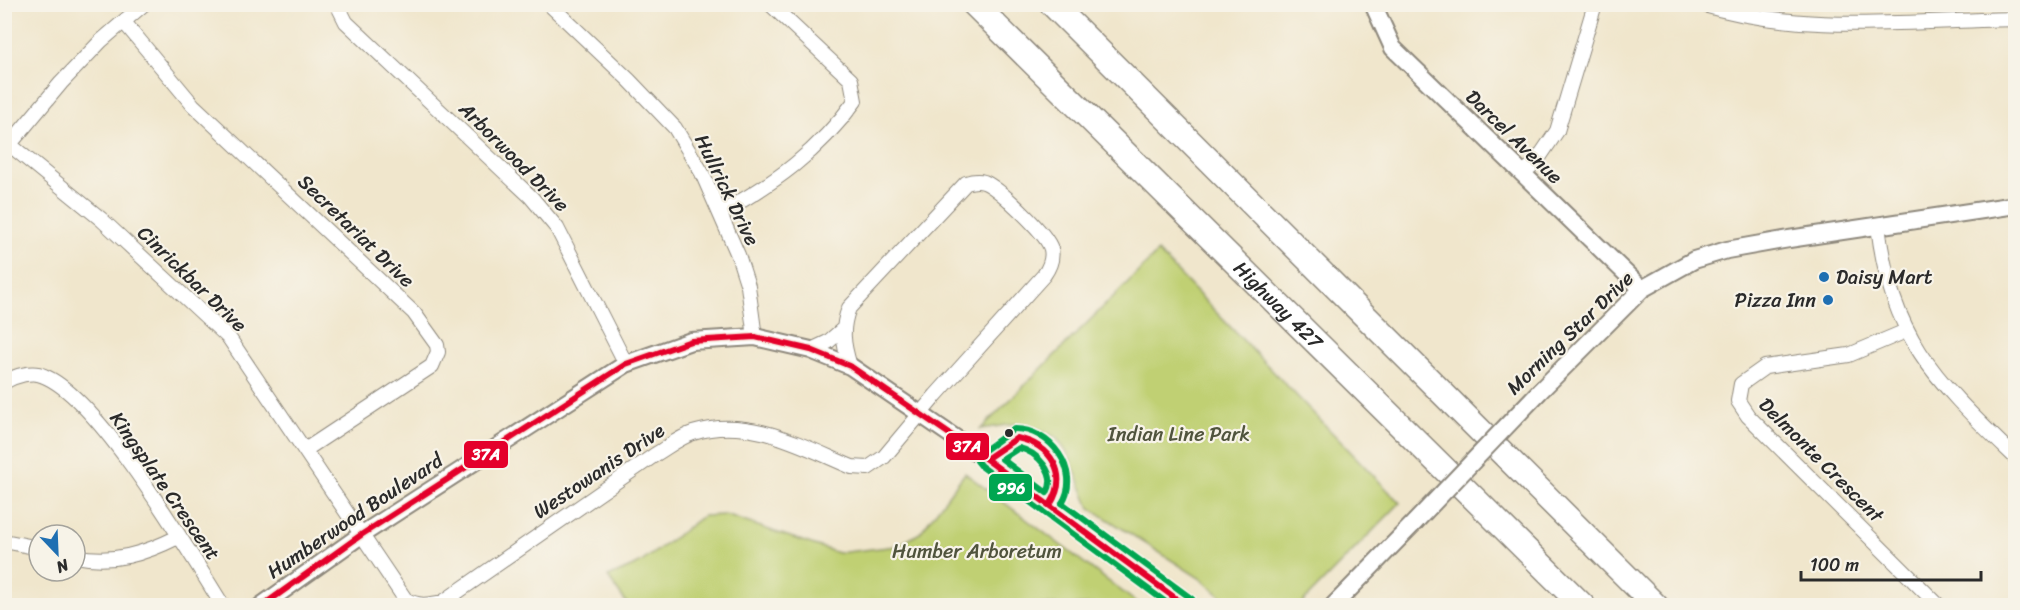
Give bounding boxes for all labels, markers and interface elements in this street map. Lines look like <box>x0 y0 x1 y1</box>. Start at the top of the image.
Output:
street label: Darcel Avenue <box>1457 81 1571 193</box>
street label: Arborwood Drive <box>450 93 578 221</box>
street label: Hullrick Drive <box>685 128 769 252</box>
street label: Secretariat Drive <box>289 165 423 297</box>
street label: Cinrickbar Drive <box>129 217 255 341</box>
street label: Highway 427 <box>1225 252 1333 359</box>
place label: Daisy Mart <box>1836 260 1933 295</box>
street label: Morning Star Drive <box>1498 262 1642 404</box>
marker: Daisy Mart <box>1817 270 1831 284</box>
place label: Pizza Inn <box>1735 283 1816 318</box>
marker: Pizza Inn <box>1821 293 1835 307</box>
street label: Delmonte Crescent <box>1750 389 1893 532</box>
street label: Kingsplate Crescent <box>100 404 230 568</box>
street label: Westowanis Drive <box>526 414 672 528</box>
park label: Indian Line Park <box>1107 417 1250 452</box>
unlabelled marker <box>1003 427 1015 439</box>
line badge: 37A <box>945 432 990 461</box>
text: 37A <box>952 432 981 461</box>
line badge: 37A <box>463 440 509 469</box>
text: 37A <box>471 440 500 469</box>
street label: Humberwood Boulevard <box>260 443 452 588</box>
line badge: 996 <box>988 473 1033 502</box>
text: 996 <box>997 474 1025 503</box>
north arrow <box>27 523 87 583</box>
park label: Humber Arboretum <box>892 534 1062 569</box>
scale bar <box>1801 544 1981 582</box>
text: 100 m <box>1810 549 1859 581</box>
text: N <box>51 550 74 582</box>

